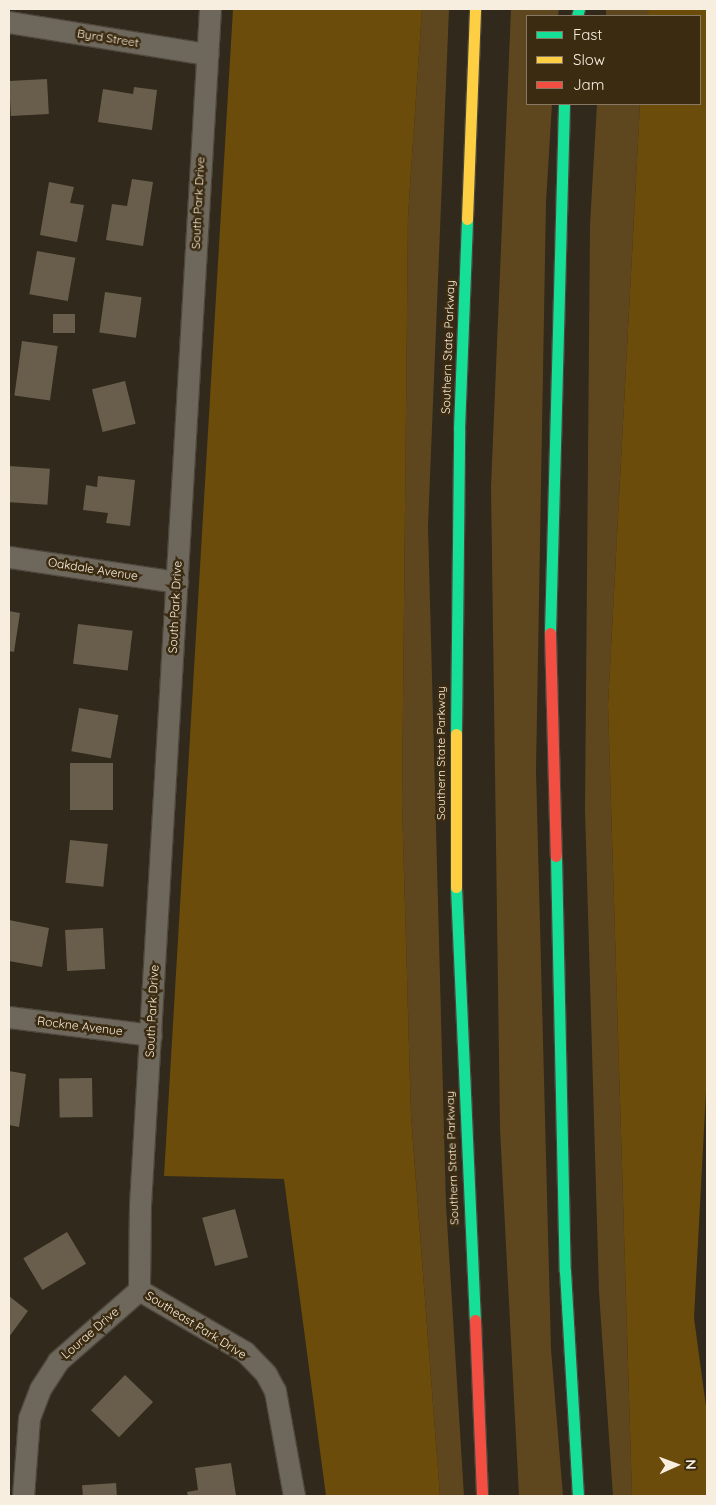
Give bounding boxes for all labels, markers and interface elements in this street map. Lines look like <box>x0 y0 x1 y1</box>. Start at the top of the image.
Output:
legend <box>526 15 701 105</box>
text: Fast <box>573 25 602 44</box>
street label: Byrd Street <box>76 26 140 50</box>
text: Slow <box>573 50 605 69</box>
text: Jam <box>573 75 604 94</box>
street label: South Park Drive <box>188 156 208 250</box>
street label: Southern State Parkway <box>438 280 458 414</box>
street label: Oakdale Avenue <box>47 555 139 583</box>
street label: South Park Drive <box>165 560 185 654</box>
street label: Southern State Parkway <box>434 686 448 820</box>
street label: South Park Drive <box>142 964 162 1058</box>
street label: Rockne Avenue <box>36 1014 124 1038</box>
street label: Southern State Parkway <box>442 1091 462 1225</box>
street label: Southeast Park Drive <box>143 1288 249 1362</box>
street label: Lourae Drive <box>58 1304 122 1362</box>
north arrow <box>651 1440 701 1490</box>
text: N <box>682 1459 700 1470</box>

